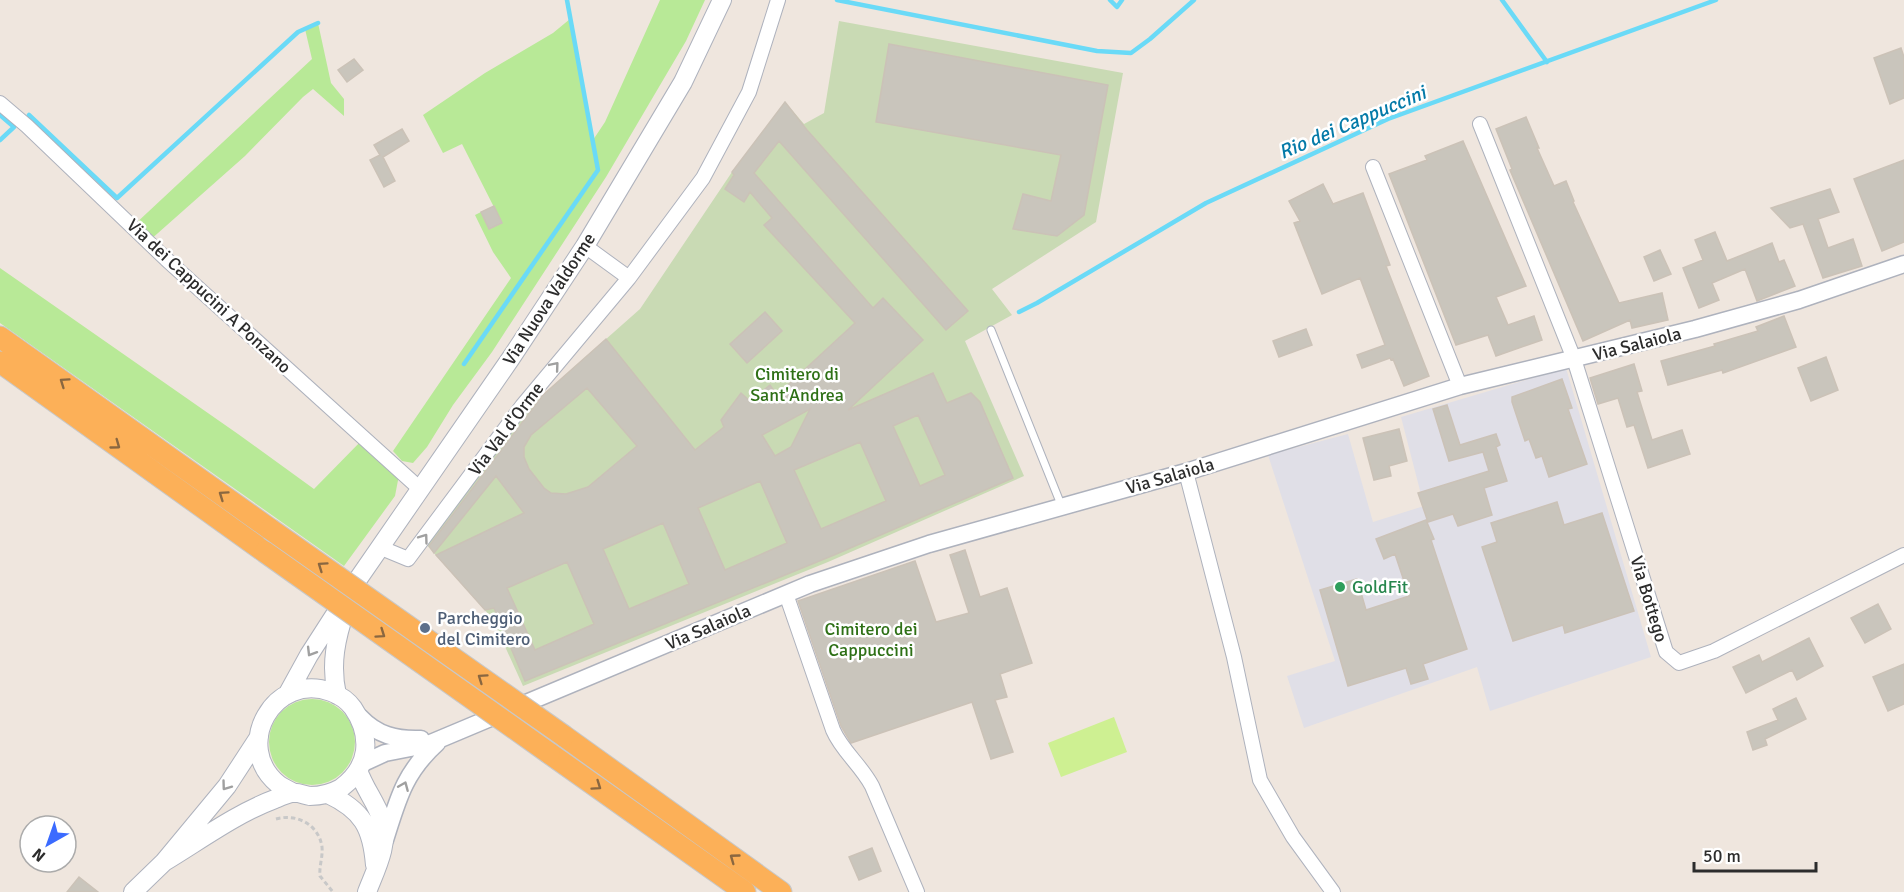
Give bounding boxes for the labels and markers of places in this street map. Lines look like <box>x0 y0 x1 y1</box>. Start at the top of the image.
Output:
place label: GoldFit <box>1352 576 1408 598</box>
marker: GoldFit <box>1333 580 1347 594</box>
place label: Parcheggio del Cimitero <box>437 607 530 650</box>
marker: Parcheggio del Cimitero <box>418 621 432 635</box>

